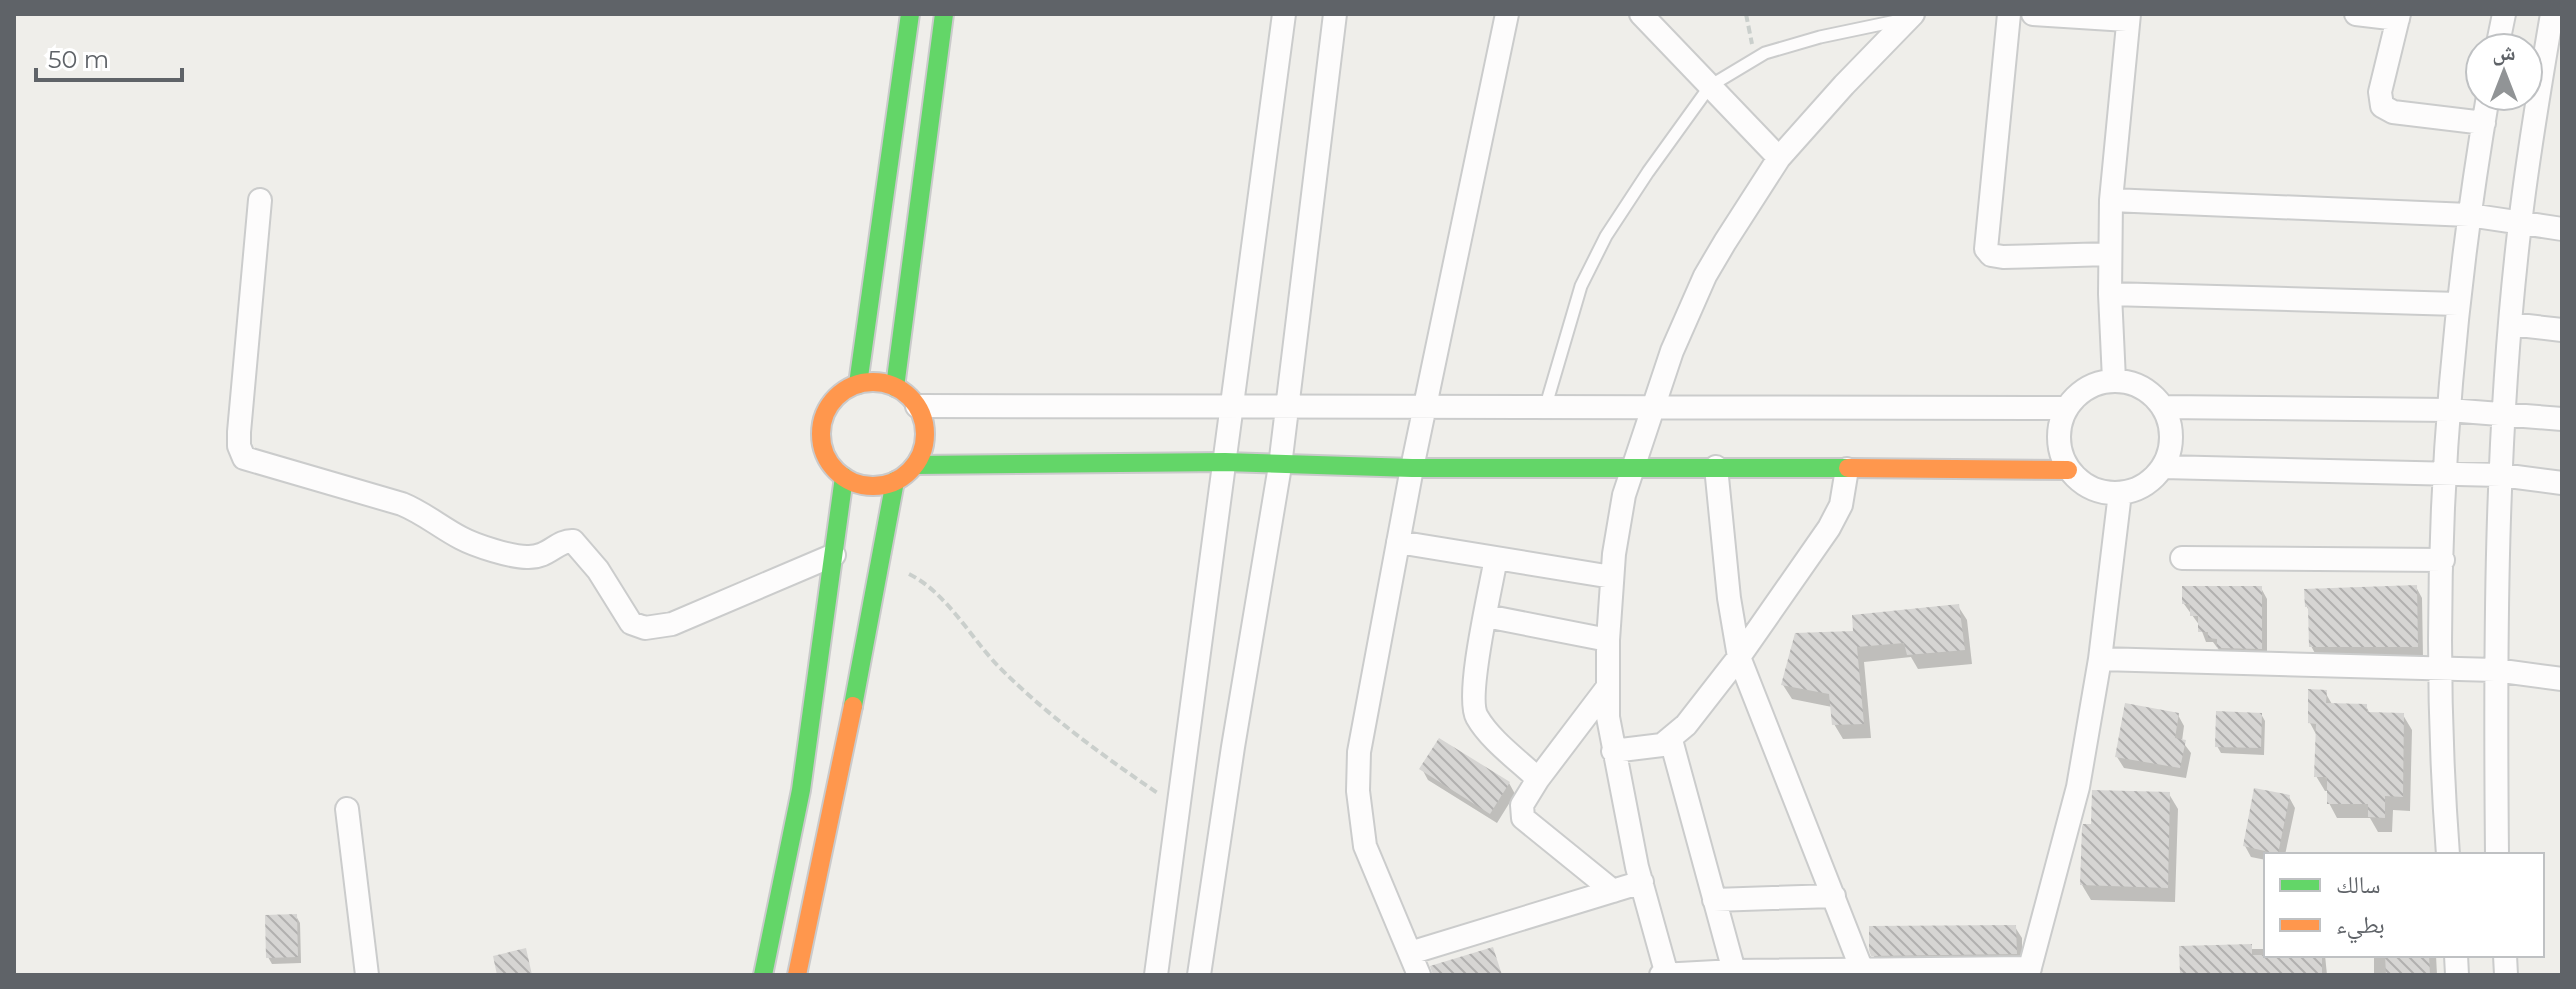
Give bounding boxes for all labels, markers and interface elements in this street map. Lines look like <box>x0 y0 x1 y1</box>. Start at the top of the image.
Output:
scale bar <box>36 32 182 82</box>
north arrow <box>2464 32 2544 112</box>
text: ش <box>2492 39 2516 66</box>
text: 50 m <box>48 45 109 74</box>
legend <box>2264 853 2544 957</box>
text: سالك <box>2336 870 2381 899</box>
text: بطيء <box>2336 910 2385 944</box>

